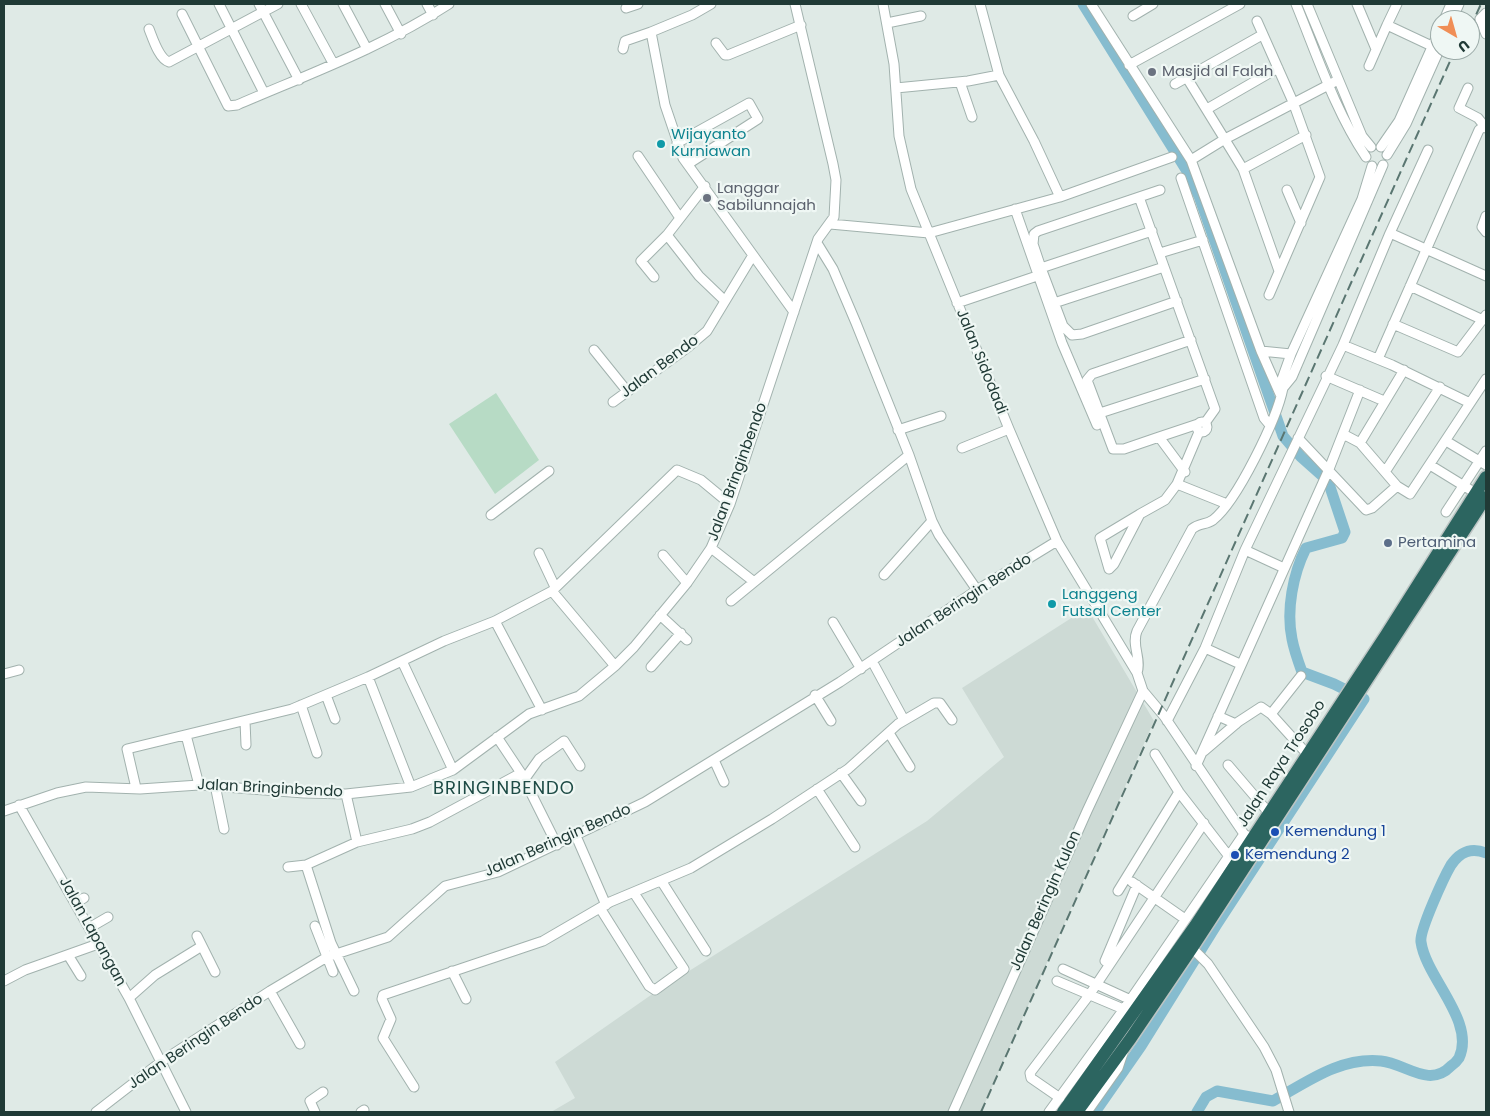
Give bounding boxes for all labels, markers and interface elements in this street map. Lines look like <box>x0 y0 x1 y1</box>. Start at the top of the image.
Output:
north arrow <box>1430 10 1480 60</box>
text: U <box>1454 35 1474 57</box>
place label: Masjid al Falah <box>1162 63 1273 81</box>
marker: Masjid al Falah <box>1146 66 1158 78</box>
place label: Wijayanto Kurniawan <box>671 126 751 161</box>
marker: Wijayanto Kurniawan <box>655 138 667 150</box>
place label: Langgar Sabilunnajah <box>717 180 816 215</box>
marker: Langgar Sabilunnajah <box>701 192 713 204</box>
street label: Jalan Sidodadi <box>952 307 1010 417</box>
street label: Jalan Bendo <box>617 332 703 402</box>
street label: Jalan Bringinbendo <box>705 400 771 544</box>
place label: Pertamina <box>1398 534 1476 552</box>
marker: Pertamina <box>1382 537 1394 549</box>
street label: Jalan Beringin Bendo <box>893 550 1035 652</box>
place label: Langgeng Futsal Center <box>1062 586 1161 621</box>
marker: Langgeng Futsal Center <box>1046 598 1058 610</box>
street label: Jalan Raya Trosobo <box>1234 697 1330 831</box>
street label: Jalan Bringinbendo <box>197 776 343 802</box>
district label: BRINGINBENDO <box>432 778 576 800</box>
street label: Jalan Beringin Bendo <box>482 801 634 881</box>
place label: Kemendung 1 <box>1285 823 1386 841</box>
marker: Kemendung 1 <box>1269 826 1281 838</box>
street label: Jalan Beringin Kulon <box>1007 828 1085 974</box>
place label: Kemendung 2 <box>1245 846 1350 864</box>
marker: Kemendung 2 <box>1229 849 1241 861</box>
street label: Jalan Lapangan <box>55 874 129 990</box>
street label: Jalan Beringin Bendo <box>125 990 267 1094</box>

